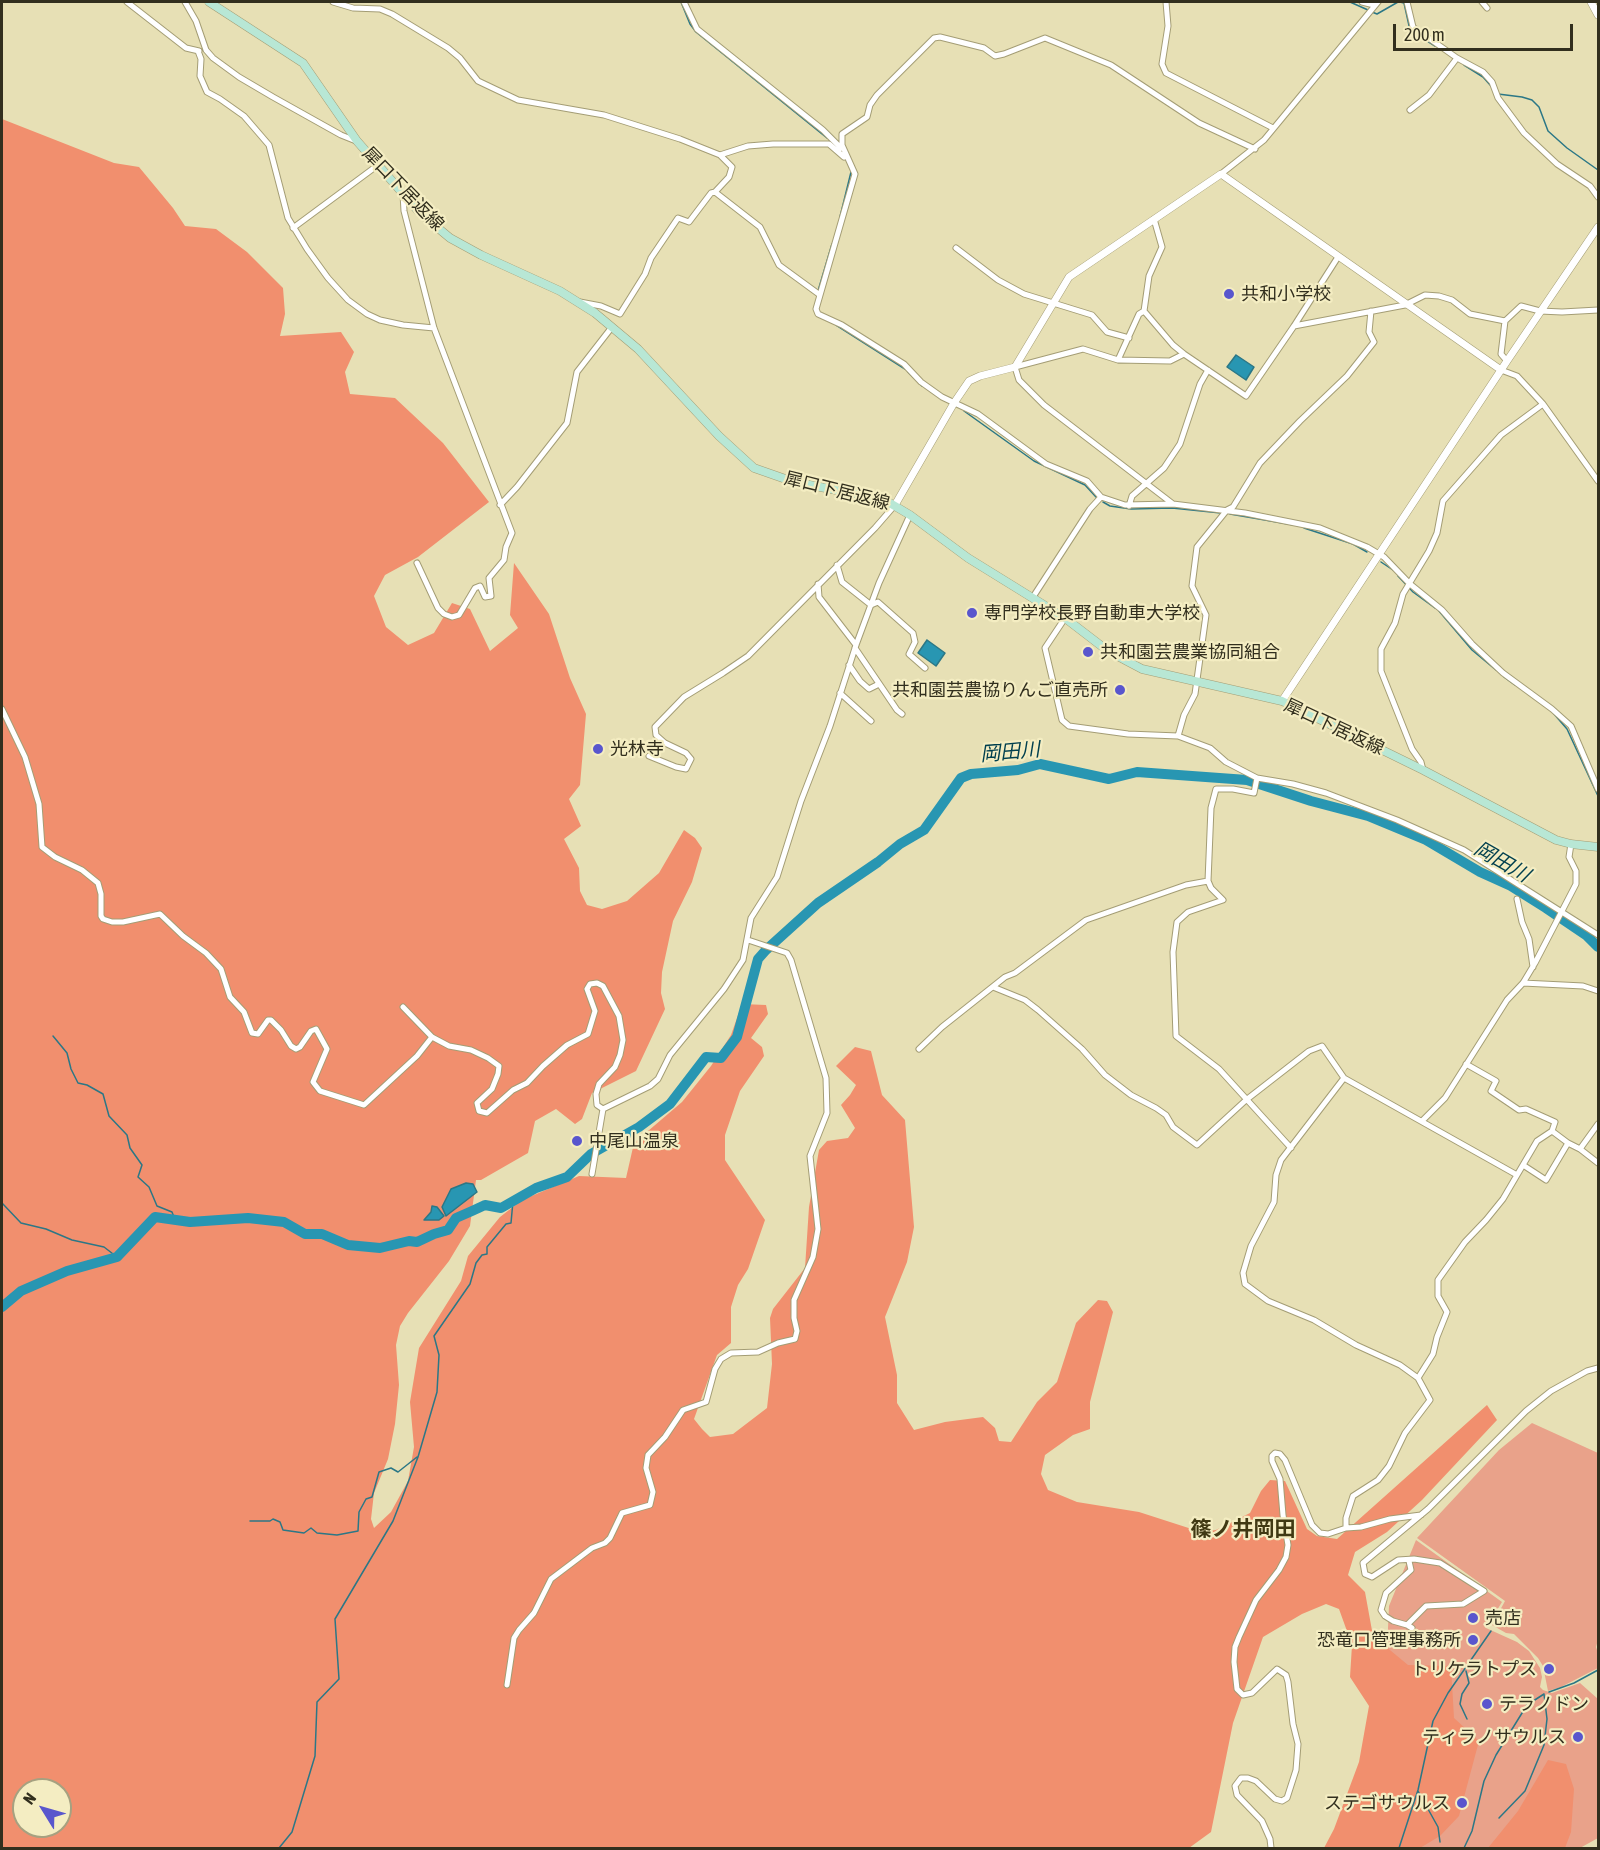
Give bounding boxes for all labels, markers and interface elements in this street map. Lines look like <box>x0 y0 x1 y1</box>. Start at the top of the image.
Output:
scale bar <box>1396 12 1576 50</box>
text: 200 m <box>1404 24 1445 45</box>
street label: 犀口下居返線 <box>358 143 448 235</box>
place label: 共和小学校 <box>1241 283 1331 305</box>
marker: 共和小学校 <box>1222 287 1236 301</box>
street label: 犀口下居返線 <box>782 467 892 515</box>
place label: 専門学校長野自動車大学校 <box>984 602 1200 624</box>
marker: 専門学校長野自動車大学校 <box>965 606 979 620</box>
place label: 共和園芸農業協同組合 <box>1100 641 1280 663</box>
marker: 共和園芸農業協同組合 <box>1081 645 1095 659</box>
place label: 共和園芸農協りんご直売所 <box>892 679 1108 701</box>
marker: 共和園芸農協りんご直売所 <box>1113 683 1127 697</box>
street label: 犀口下居返線 <box>1280 694 1388 760</box>
water label: 岡田川 <box>979 737 1041 767</box>
place label: 光林寺 <box>610 738 664 760</box>
marker: 光林寺 <box>591 742 605 756</box>
water label: 岡田川 <box>1470 837 1534 887</box>
place label: 中尾山温泉 <box>589 1130 679 1152</box>
marker: 中尾山温泉 <box>570 1134 584 1148</box>
district label: 篠ノ井岡田 <box>1191 1516 1295 1542</box>
place label: 売店 <box>1485 1607 1521 1629</box>
marker: 売店 <box>1466 1611 1480 1625</box>
place label: 恐竜口管理事務所 <box>1317 1629 1461 1651</box>
marker: 恐竜口管理事務所 <box>1466 1633 1480 1647</box>
place label: トリケラトプス <box>1411 1658 1537 1680</box>
marker: トリケラトプス <box>1542 1662 1556 1676</box>
place label: テラノドン <box>1499 1693 1589 1715</box>
marker: テラノドン <box>1480 1697 1494 1711</box>
place label: ティラノサウルス <box>1422 1726 1566 1748</box>
marker: ティラノサウルス <box>1571 1730 1585 1744</box>
north arrow <box>12 1778 72 1838</box>
text: N <box>19 1789 39 1808</box>
place label: ステゴサウルス <box>1324 1792 1450 1814</box>
marker: ステゴサウルス <box>1455 1796 1469 1810</box>

